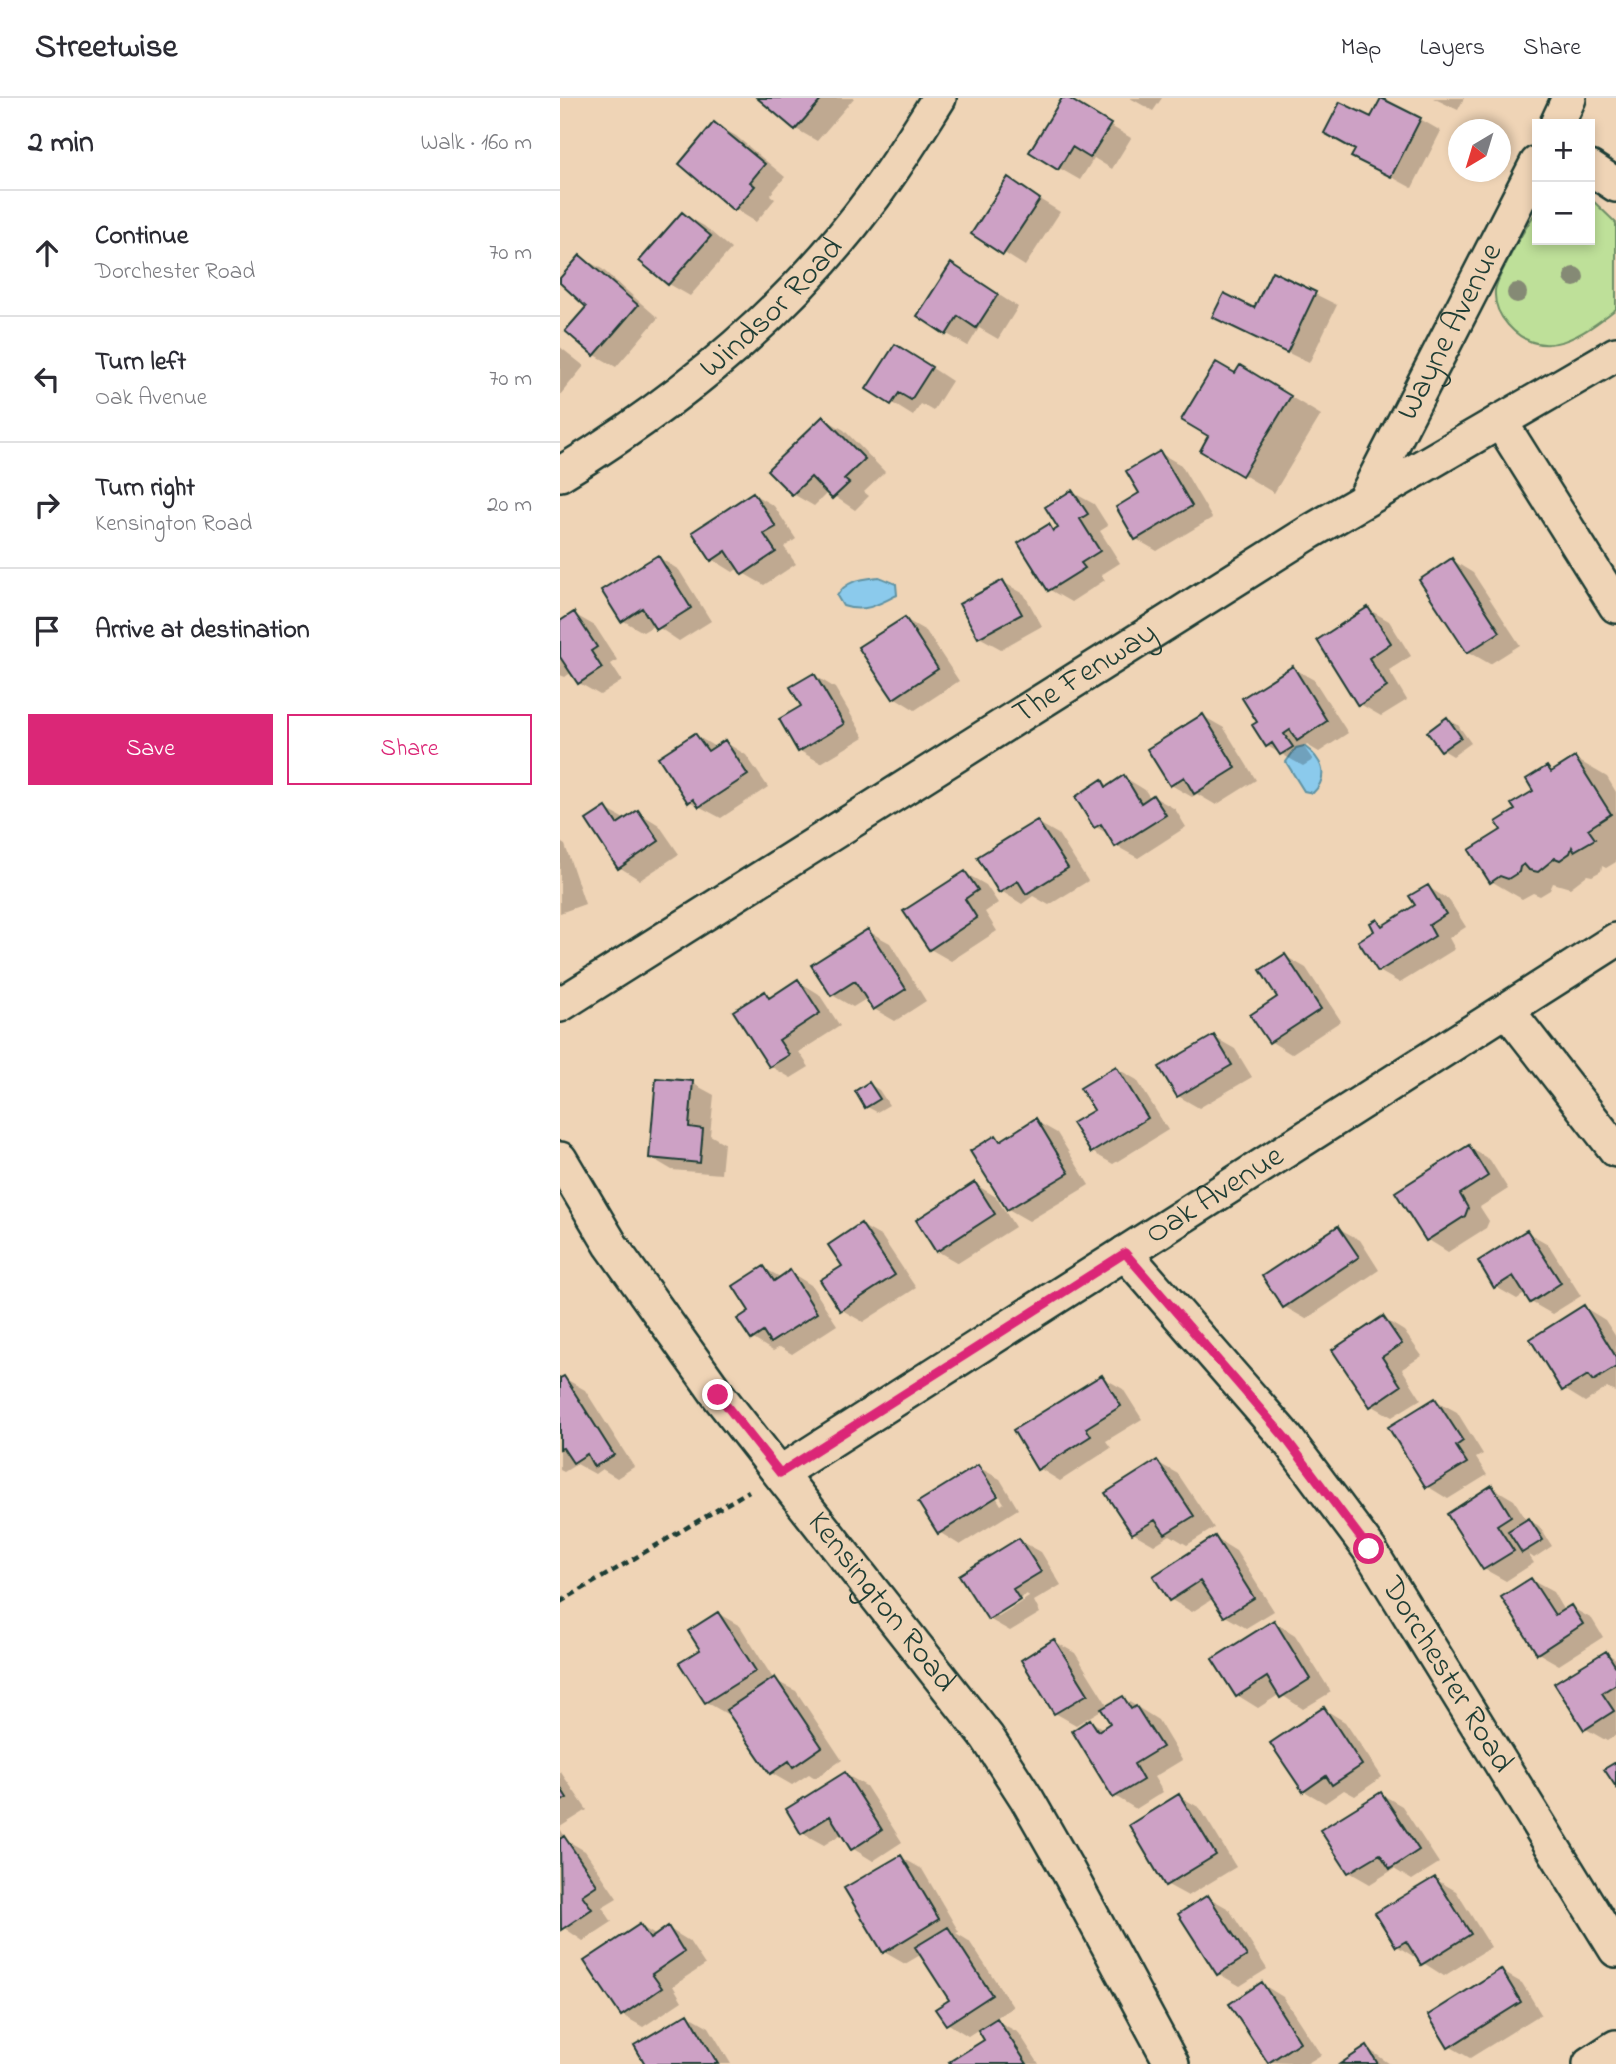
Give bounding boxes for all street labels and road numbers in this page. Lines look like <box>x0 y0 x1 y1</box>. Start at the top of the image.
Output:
street label: Windsor Road <box>690 227 856 391</box>
street label: Wayne Avenue <box>1385 234 1516 429</box>
street label: The Fenway <box>1004 610 1167 737</box>
street label: Oak Avenue <box>1137 1133 1294 1257</box>
street label: Kensington Road <box>795 1502 967 1703</box>
street label: Dorchester Road <box>1368 1567 1525 1782</box>

